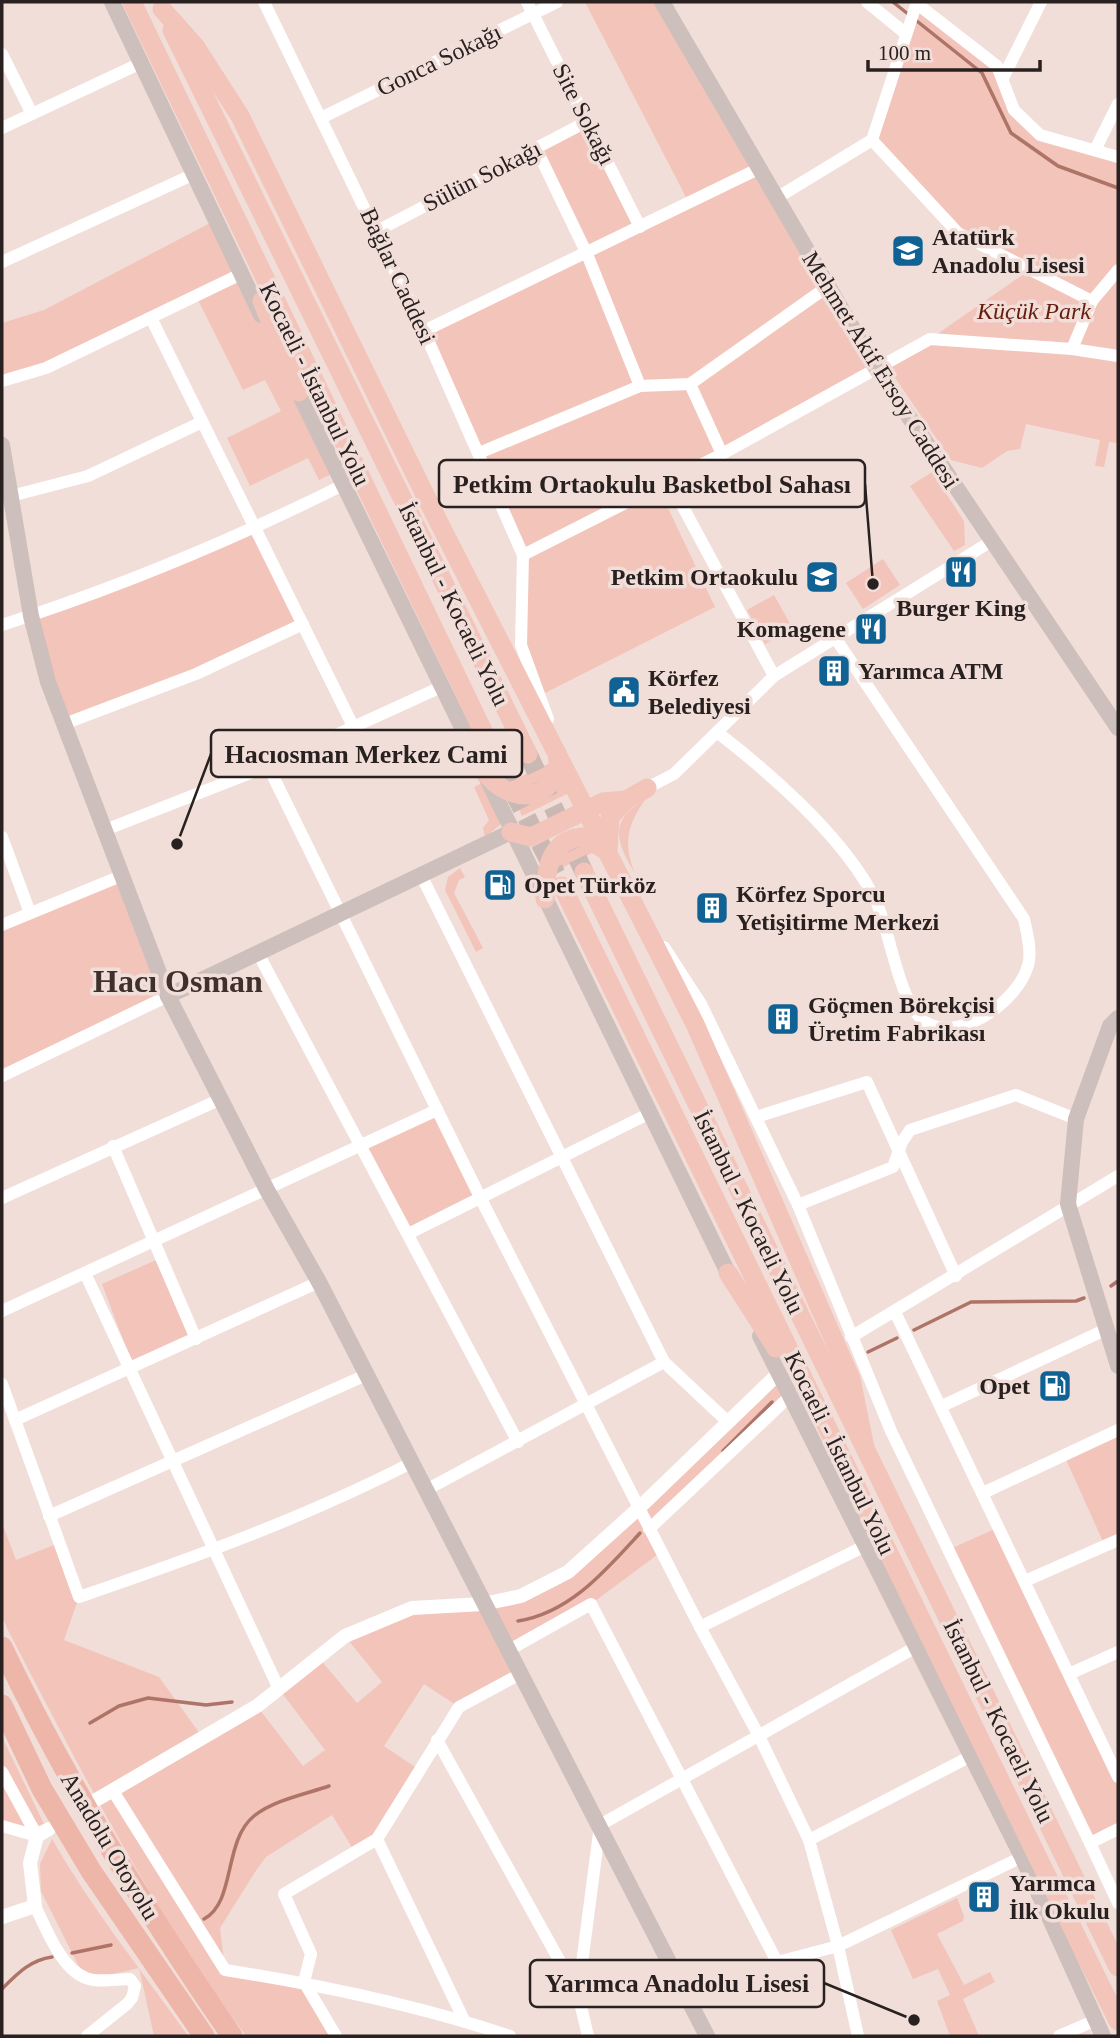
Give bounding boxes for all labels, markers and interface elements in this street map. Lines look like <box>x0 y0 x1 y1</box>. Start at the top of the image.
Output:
street label: Gonca Sokağı <box>372 19 506 101</box>
scale bar <box>868 28 1040 72</box>
text: 100 m <box>878 41 931 65</box>
street label: Site Sokağı <box>547 59 621 169</box>
street label: Sülün Sokağı <box>419 135 546 217</box>
street label: Bağlar Caddesi <box>355 204 441 349</box>
place label: Atatürk Anadolu Lisesi <box>932 224 1085 278</box>
school or university icon: Atatürk Anadolu Lisesi <box>889 232 927 270</box>
street label: Mehmet Akif Ersoy Caddesi <box>797 247 965 493</box>
street label: Kocaeli - İstanbul Yolu <box>255 278 375 490</box>
park label: Küçük Park <box>976 298 1091 324</box>
callout: Petkim Ortaokulu Basketbol Sahası <box>439 460 865 507</box>
text: Petkim Ortaokulu Basketbol Sahası <box>453 470 851 499</box>
street label: İstanbul - Kocaeli Yolu <box>394 498 514 710</box>
restaurant icon: Burger King <box>942 553 980 591</box>
school or university icon: Petkim Ortaokulu <box>803 558 841 596</box>
place label: Petkim Ortaokulu <box>611 564 798 590</box>
place label: Burger King <box>896 595 1026 621</box>
restaurant icon: Komagene <box>852 610 890 648</box>
place label: Komagene <box>737 616 846 642</box>
building icon: Yarımca ATM <box>815 652 853 690</box>
place label: Yarımca ATM <box>858 658 1004 684</box>
place label: Körfez Belediyesi <box>648 665 751 719</box>
public building icon: Körfez Belediyesi <box>605 673 643 711</box>
callout: Hacıosman Merkez Cami <box>211 730 522 777</box>
text: Hacıosman Merkez Cami <box>224 740 508 769</box>
fuel station icon: Opet Türköz <box>481 866 519 904</box>
place label: Opet Türköz <box>524 872 657 898</box>
place label: Körfez Sporcu Yetişitirme Merkezi <box>736 881 940 935</box>
building icon: Körfez Sporcu Yetişitirme Merkezi <box>693 889 731 927</box>
district label: Hacı Osman <box>93 963 263 999</box>
place label: Göçmen Börekçisi Üretim Fabrikası <box>808 992 995 1046</box>
building icon: Göçmen Börekçisi Üretim Fabrikası <box>764 1000 802 1038</box>
street label: İstanbul - Kocaeli Yolu <box>689 1106 809 1318</box>
street label: Kocaeli - İstanbul Yolu <box>780 1347 900 1559</box>
fuel station icon: Opet <box>1036 1367 1074 1405</box>
place label: Opet <box>979 1373 1030 1399</box>
street label: İstanbul - Kocaeli Yolu <box>939 1615 1059 1827</box>
street label: Anadolu Otoyolu <box>56 1768 164 1924</box>
place label: Yarımca İlk Okulu <box>1009 1870 1110 1924</box>
building icon: Yarımca İlk Okulu <box>965 1878 1003 1916</box>
callout: Yarımca Anadolu Lisesi <box>530 1960 824 2007</box>
text: Yarımca Anadolu Lisesi <box>545 1969 809 1998</box>

